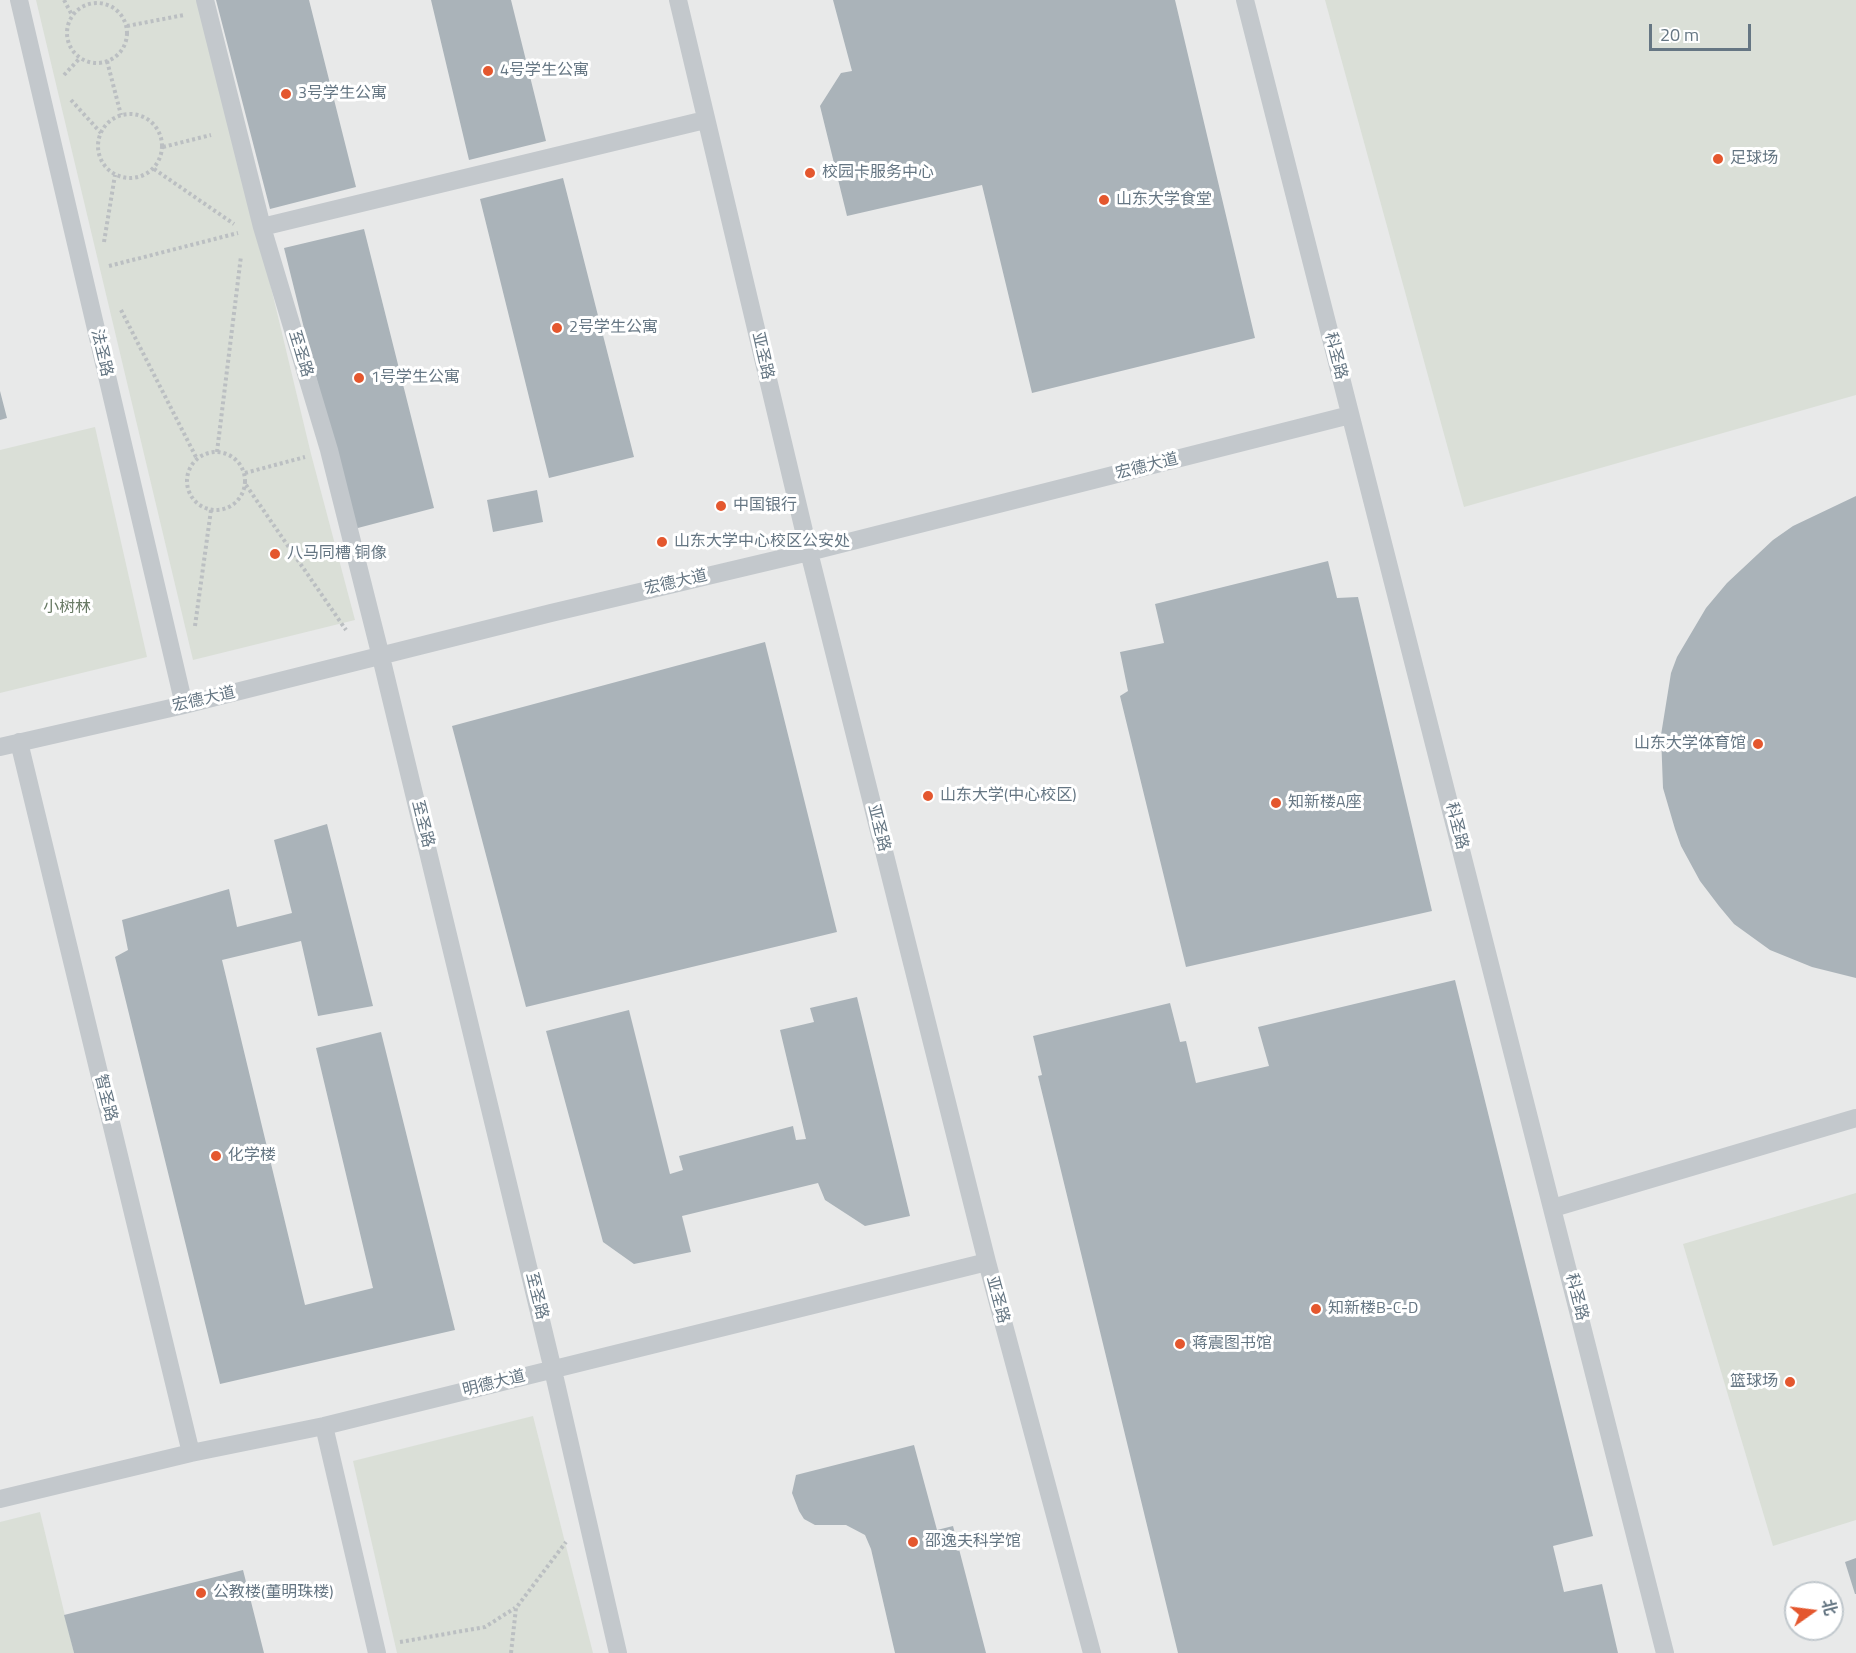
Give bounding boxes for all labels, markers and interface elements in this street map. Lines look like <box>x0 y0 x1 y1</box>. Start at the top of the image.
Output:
scale bar <box>1652 12 1754 50</box>
text: 20 m <box>1660 21 1699 48</box>
place label: 4号学生公寓 <box>500 61 589 81</box>
marker: 4号学生公寓 <box>481 64 495 78</box>
place label: 3号学生公寓 <box>298 84 387 104</box>
marker: 3号学生公寓 <box>279 87 293 101</box>
place label: 足球场 <box>1730 149 1778 169</box>
marker: 足球场 <box>1711 152 1725 166</box>
place label: 校园卡服务中心 <box>822 163 934 183</box>
marker: 校园卡服务中心 <box>803 166 817 180</box>
place label: 山东大学食堂 <box>1116 190 1212 210</box>
marker: 山东大学食堂 <box>1097 193 1111 207</box>
place label: 2号学生公寓 <box>569 318 658 338</box>
marker: 2号学生公寓 <box>550 321 564 335</box>
street label: 法圣路 <box>86 327 116 379</box>
street label: 至圣路 <box>284 328 316 380</box>
street label: 亚圣路 <box>747 330 777 382</box>
street label: 科圣路 <box>1320 330 1350 382</box>
place label: 1号学生公寓 <box>371 368 460 388</box>
marker: 1号学生公寓 <box>352 371 366 385</box>
street label: 宏德大道 <box>1114 450 1180 484</box>
place label: 中国银行 <box>733 496 797 516</box>
marker: 中国银行 <box>714 499 728 513</box>
place label: 山东大学中心校区公安处 <box>674 532 850 552</box>
marker: 山东大学中心校区公安处 <box>655 535 669 549</box>
place label: 八马同槽 铜像 <box>287 544 387 564</box>
marker: 八马同槽 铜像 <box>268 547 282 561</box>
street label: 宏德大道 <box>643 566 709 600</box>
park label: 小树林 <box>43 598 91 618</box>
street label: 宏德大道 <box>171 683 237 717</box>
place label: 山东大学体育馆 <box>1634 734 1746 754</box>
marker: 山东大学体育馆 <box>1751 737 1765 751</box>
place label: 山东大学(中心校区) <box>940 786 1076 806</box>
marker: 山东大学(中心校区) <box>921 789 935 803</box>
place label: 知新楼A座 <box>1288 793 1362 813</box>
marker: 知新楼A座 <box>1269 796 1283 810</box>
street label: 至圣路 <box>407 798 437 850</box>
street label: 科圣路 <box>1441 800 1471 852</box>
street label: 亚圣路 <box>863 802 893 854</box>
street label: 智圣路 <box>90 1072 120 1124</box>
place label: 化学楼 <box>228 1146 276 1166</box>
marker: 化学楼 <box>209 1149 223 1163</box>
street label: 至圣路 <box>521 1270 551 1322</box>
street label: 科圣路 <box>1561 1271 1591 1323</box>
street label: 亚圣路 <box>982 1274 1012 1326</box>
place label: 知新楼B-C-D <box>1328 1299 1418 1319</box>
marker: 知新楼B-C-D <box>1309 1302 1323 1316</box>
place label: 蒋震图书馆 <box>1192 1334 1272 1354</box>
marker: 蒋震图书馆 <box>1173 1337 1187 1351</box>
street label: 明德大道 <box>461 1367 527 1401</box>
place label: 篮球场 <box>1730 1372 1778 1392</box>
marker: 篮球场 <box>1783 1375 1797 1389</box>
place label: 邵逸夫科学馆 <box>925 1532 1021 1552</box>
marker: 邵逸夫科学馆 <box>906 1535 920 1549</box>
north arrow <box>1784 1581 1844 1641</box>
place label: 公教楼(董明珠楼) <box>213 1583 333 1603</box>
marker: 公教楼(董明珠楼) <box>194 1586 208 1600</box>
text: 北 <box>1816 1596 1843 1618</box>

